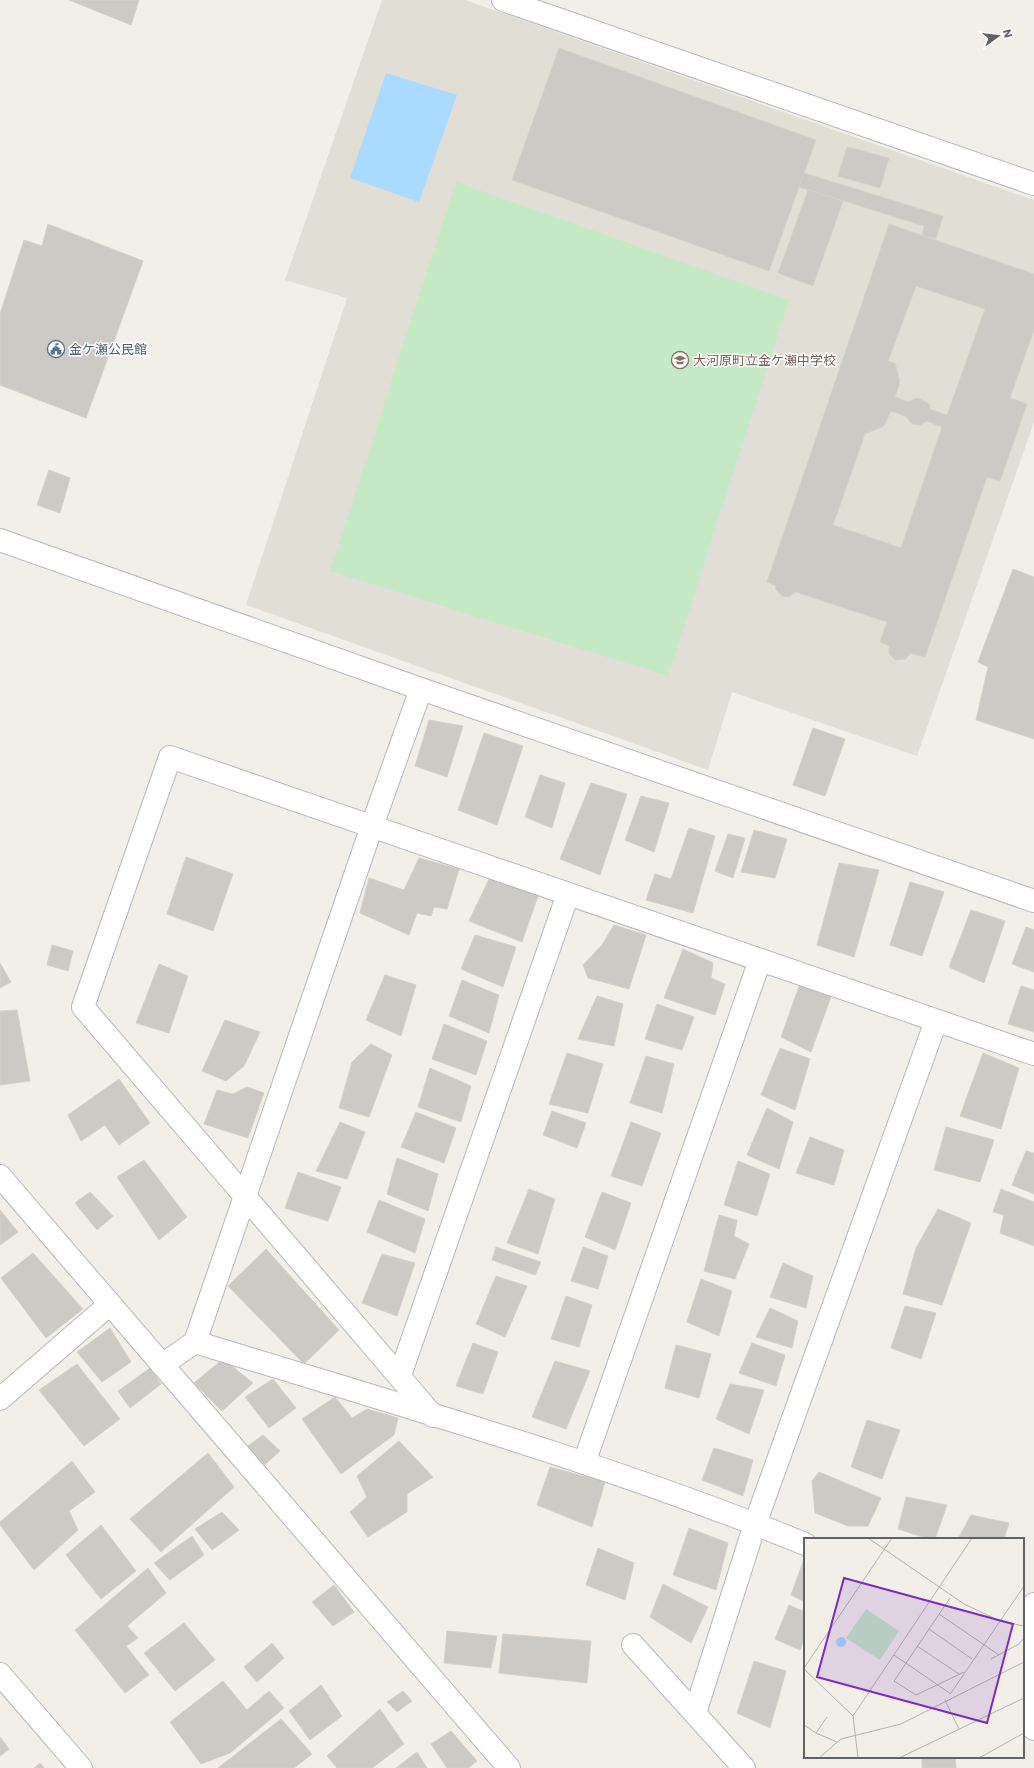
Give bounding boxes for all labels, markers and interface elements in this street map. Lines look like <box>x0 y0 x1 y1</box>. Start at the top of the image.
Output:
north arrow <box>978 16 1018 56</box>
text: N <box>999 27 1016 39</box>
public building icon: 金ケ瀬公民館 <box>46 339 66 359</box>
place label: 金ケ瀬公民館 <box>69 340 147 359</box>
school or university icon: 大河原町立金ケ瀬中学校 <box>670 350 690 370</box>
place label: 大河原町立金ケ瀬中学校 <box>693 351 836 370</box>
inset map <box>804 1538 1024 1758</box>

